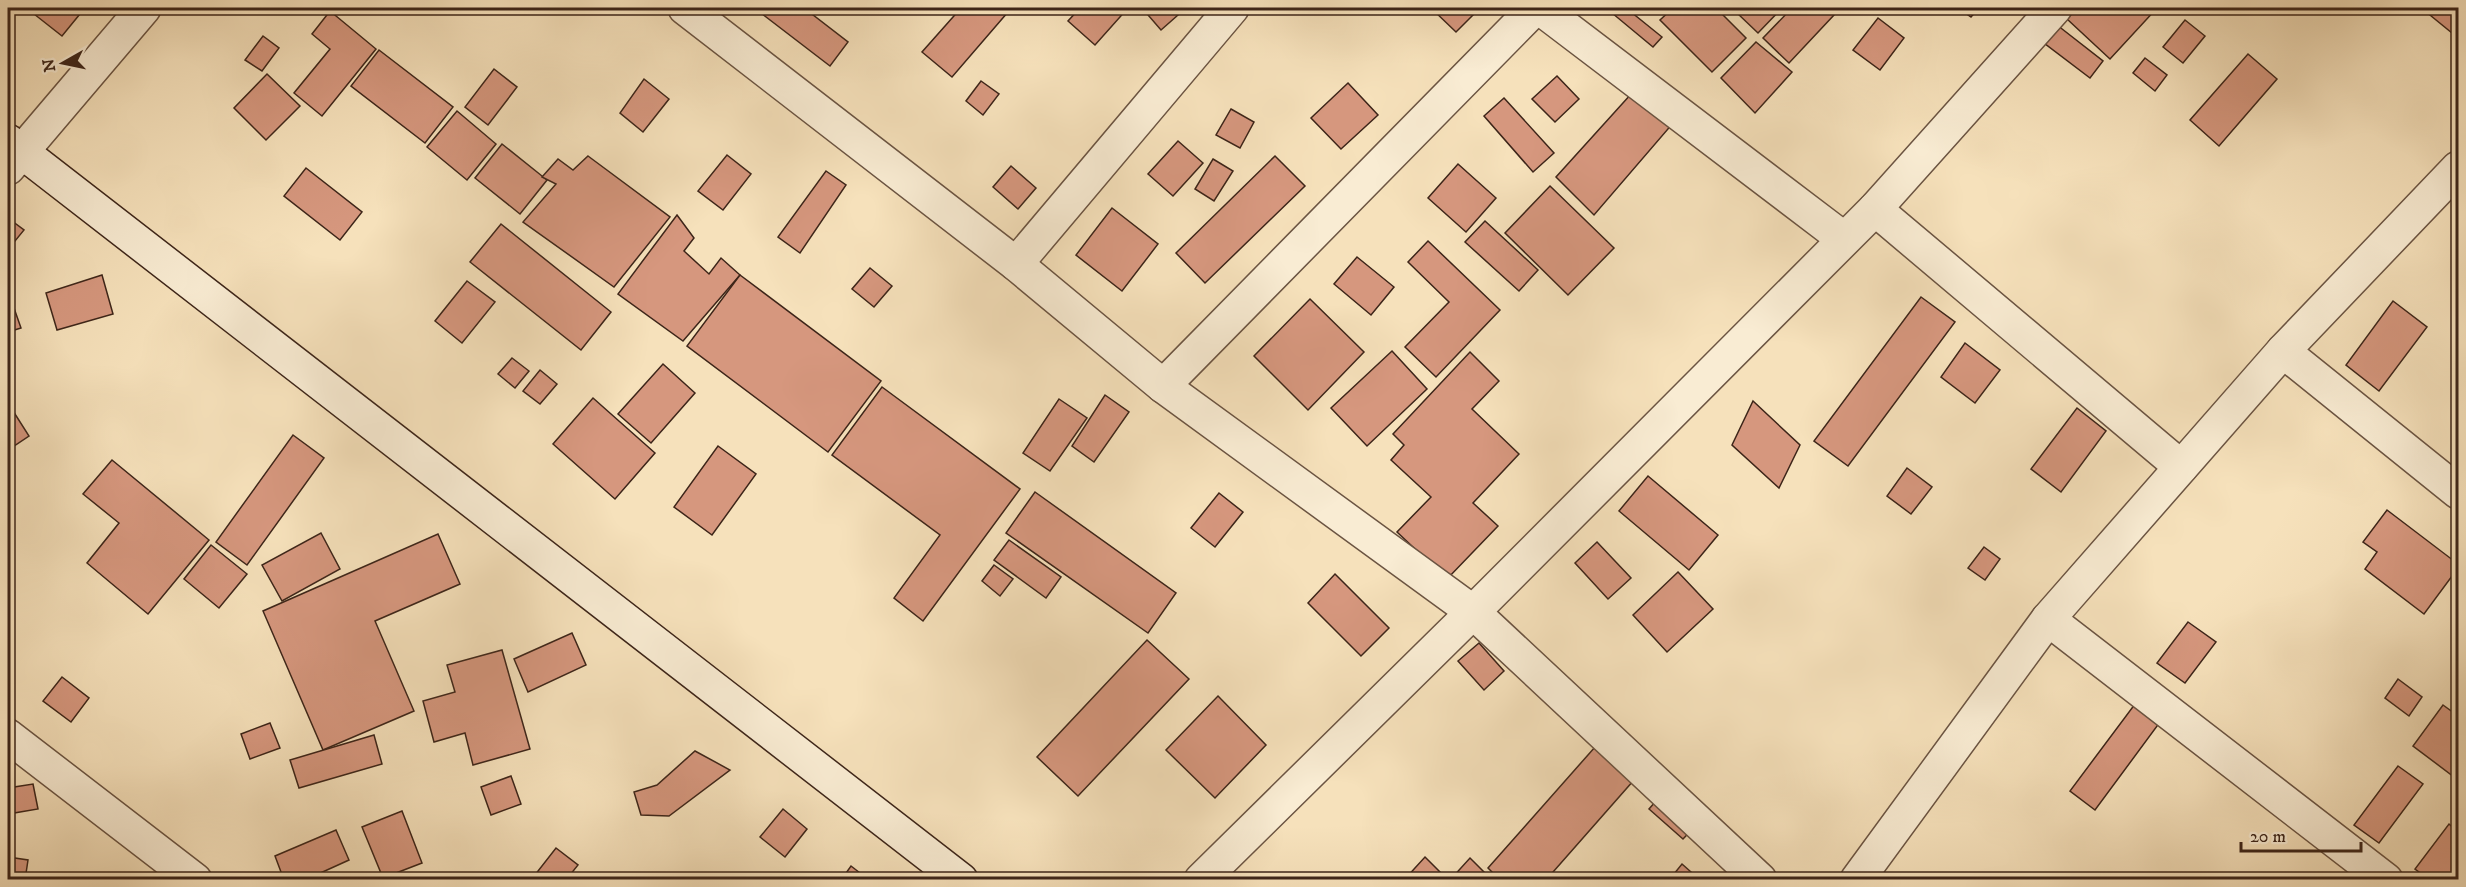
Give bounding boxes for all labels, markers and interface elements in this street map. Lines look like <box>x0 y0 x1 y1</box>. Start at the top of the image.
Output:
north arrow <box>33 33 93 93</box>
text: N <box>38 57 60 73</box>
scale bar <box>2241 815 2361 853</box>
text: 20 m <box>2250 826 2286 848</box>

